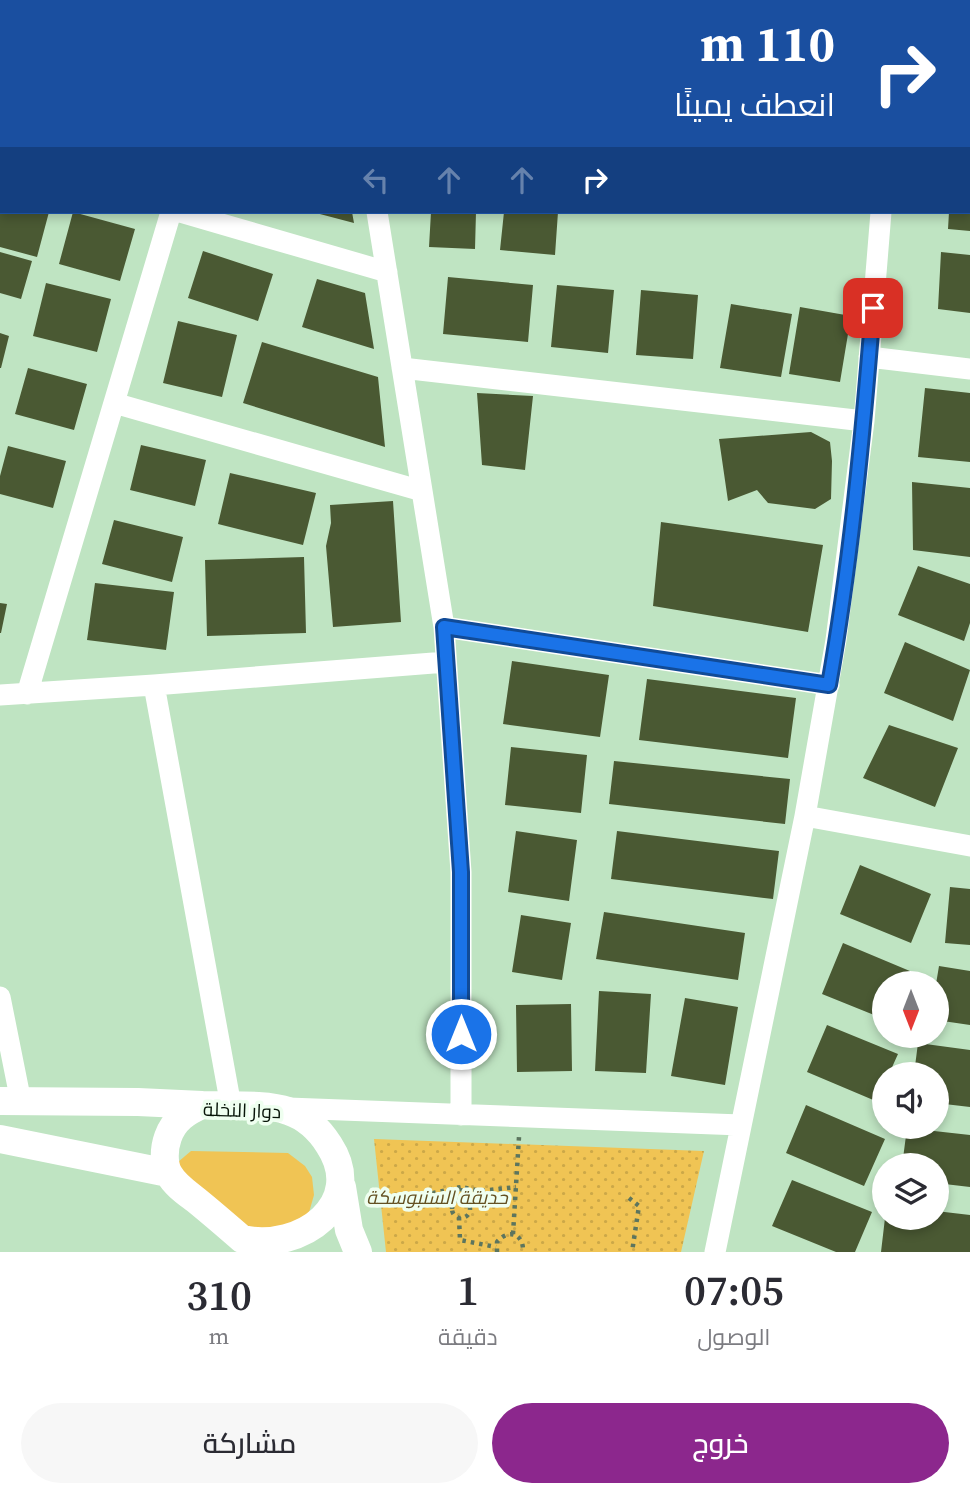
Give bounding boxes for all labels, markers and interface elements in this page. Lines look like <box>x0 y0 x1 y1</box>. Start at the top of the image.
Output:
text: 110 m <box>700 10 835 77</box>
icon: right <box>859 28 950 119</box>
text: انعطف يمينًا <box>674 83 835 127</box>
icon: left <box>357 161 395 199</box>
icon: ahead <box>430 161 468 199</box>
icon: ahead <box>503 161 541 199</box>
icon: right <box>576 161 614 199</box>
pin <box>843 278 903 338</box>
icon: arrive <box>854 289 892 327</box>
north arrow <box>872 971 948 1048</box>
map controls <box>872 971 949 1230</box>
position arrow <box>424 997 498 1071</box>
button: sound <box>872 1062 949 1139</box>
street label: دوار النخلة <box>202 1096 282 1124</box>
button: layers <box>872 1153 949 1230</box>
park label: حديقة السنبوسكة <box>366 1184 509 1210</box>
text: 1 <box>457 1261 479 1319</box>
text: 07:05 <box>684 1261 784 1319</box>
text: 310 <box>186 1266 252 1324</box>
text: m <box>209 1320 229 1352</box>
text: دقيقة <box>438 1321 498 1353</box>
text: الوصول <box>697 1321 771 1353</box>
button: مشاركة <box>21 1403 478 1483</box>
button: خروج <box>492 1403 949 1483</box>

